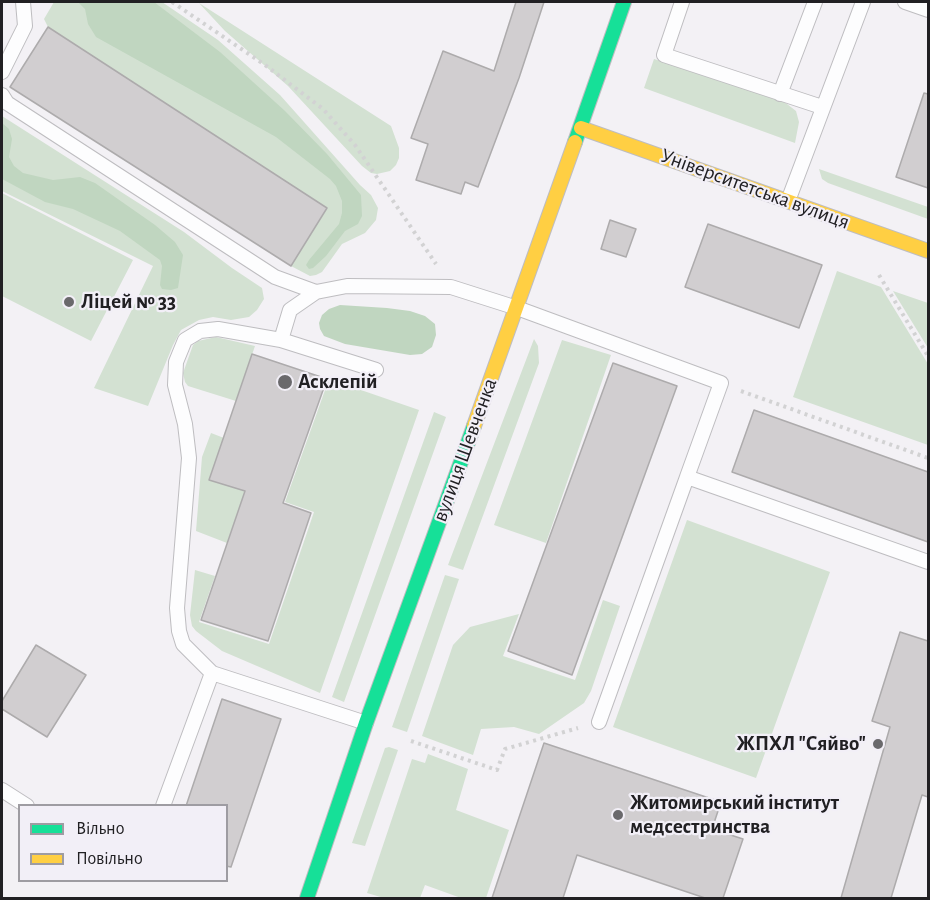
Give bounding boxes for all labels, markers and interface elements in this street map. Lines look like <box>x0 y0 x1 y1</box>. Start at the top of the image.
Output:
street label: Університетська вулиця <box>657 143 853 235</box>
place label: Ліцей № 33 <box>81 289 176 315</box>
marker: Ліцей № 33 <box>62 295 76 309</box>
place label: Асклепій <box>298 369 378 395</box>
marker: Асклепій <box>276 373 294 391</box>
street label: вулиця Шевченка <box>427 375 503 525</box>
place label: ЖПХЛ "Сяйво" <box>737 731 866 757</box>
marker: ЖПХЛ "Сяйво" <box>871 737 885 751</box>
place label: Житомирський інститут медсестринства <box>630 790 839 840</box>
legend <box>18 804 228 882</box>
marker: Житомирський інститут медсестринства <box>611 808 625 822</box>
text: Вільно <box>76 820 124 838</box>
text: Повільно <box>76 850 143 868</box>

